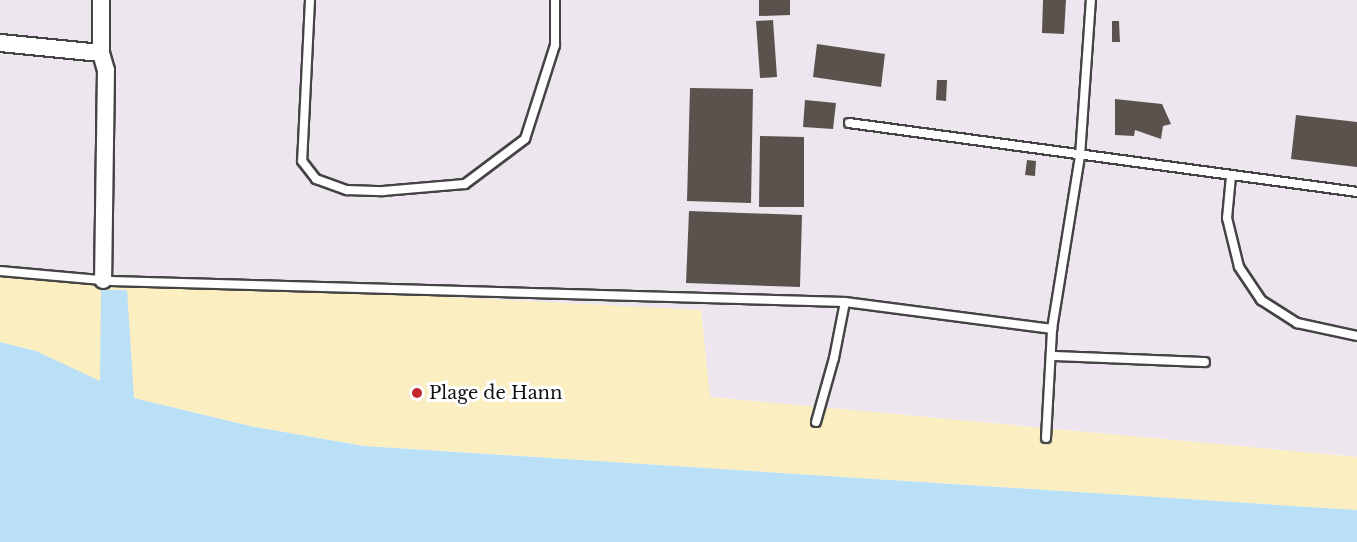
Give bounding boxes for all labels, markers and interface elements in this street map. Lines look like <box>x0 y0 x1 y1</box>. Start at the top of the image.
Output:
place label: Plage de Hann <box>429 382 562 404</box>
marker: Plage de Hann <box>410 386 424 400</box>

